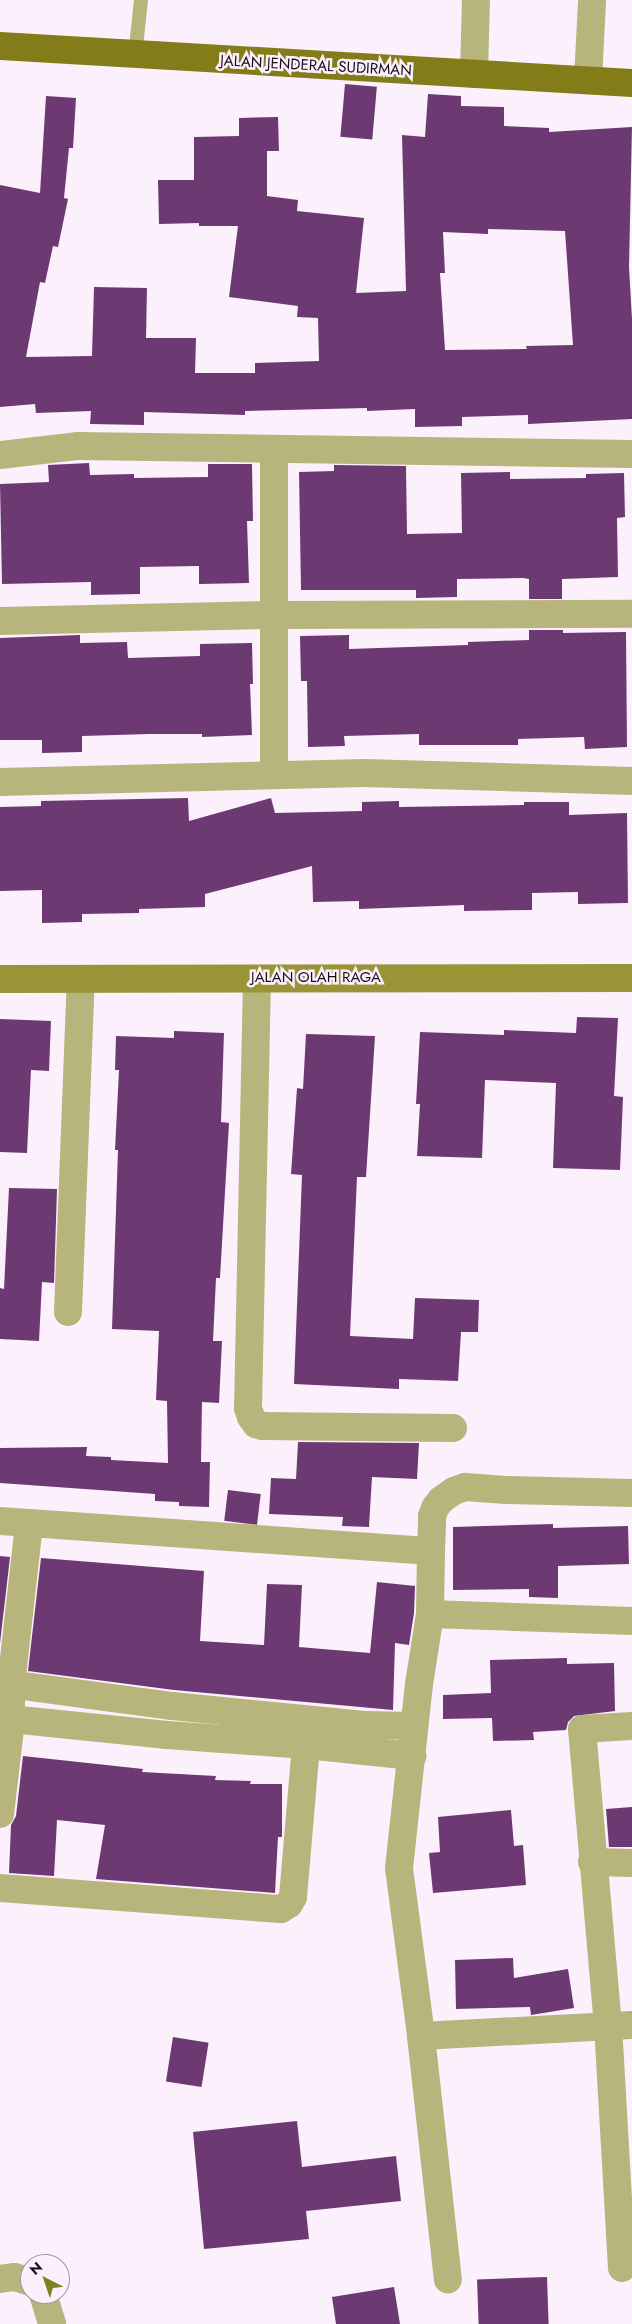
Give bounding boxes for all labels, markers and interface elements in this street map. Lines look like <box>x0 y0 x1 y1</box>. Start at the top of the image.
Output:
street label: JALAN JENDERAL SUDIRMAN <box>220 52 412 80</box>
street label: JALAN OLAH RAGA <box>251 969 381 987</box>
north arrow <box>20 2254 70 2304</box>
text: N <box>25 2257 47 2280</box>

